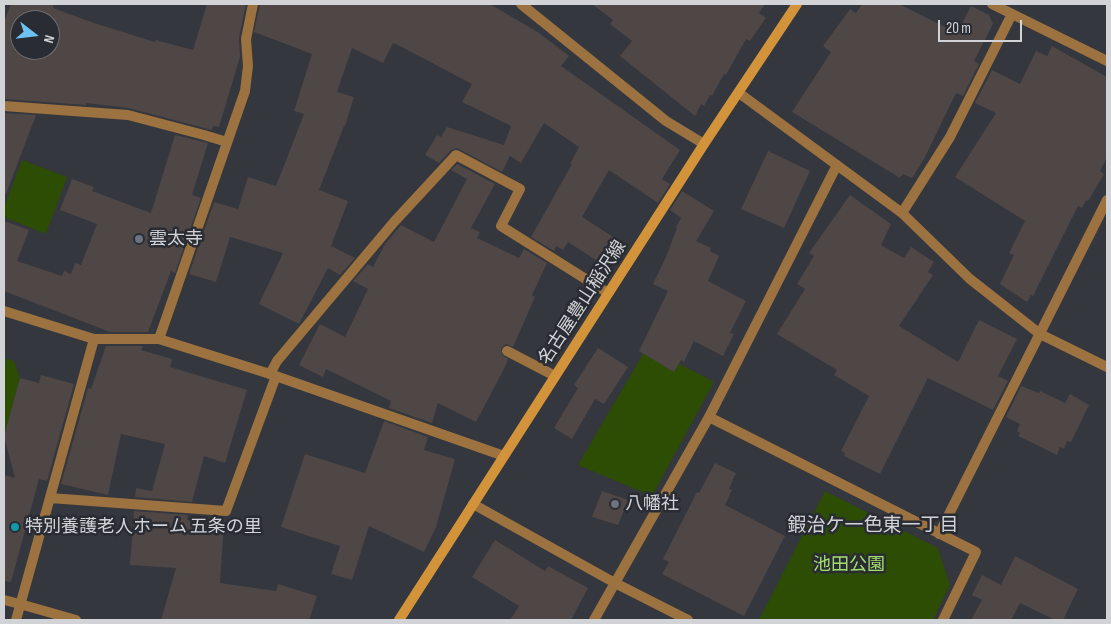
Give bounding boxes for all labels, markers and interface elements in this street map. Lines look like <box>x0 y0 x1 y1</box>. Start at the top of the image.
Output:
north arrow <box>10 10 60 60</box>
scale bar <box>941 10 1025 42</box>
text: 20 m <box>946 19 971 38</box>
text: N <box>40 33 58 45</box>
place label: 雲太寺 <box>149 228 203 250</box>
marker: 雲太寺 <box>133 233 145 245</box>
street label: 名古屋豊山稲沢線 <box>535 237 631 369</box>
place label: 八幡社 <box>625 493 679 515</box>
marker: 八幡社 <box>609 498 621 510</box>
district label: 鍜治ケ一色東一丁目 <box>788 515 958 537</box>
place label: 特別養護老人ホーム 五条の里 <box>25 516 262 538</box>
marker: 特別養護老人ホーム 五条の里 <box>9 521 21 533</box>
park label: 池田公園 <box>813 554 885 576</box>

